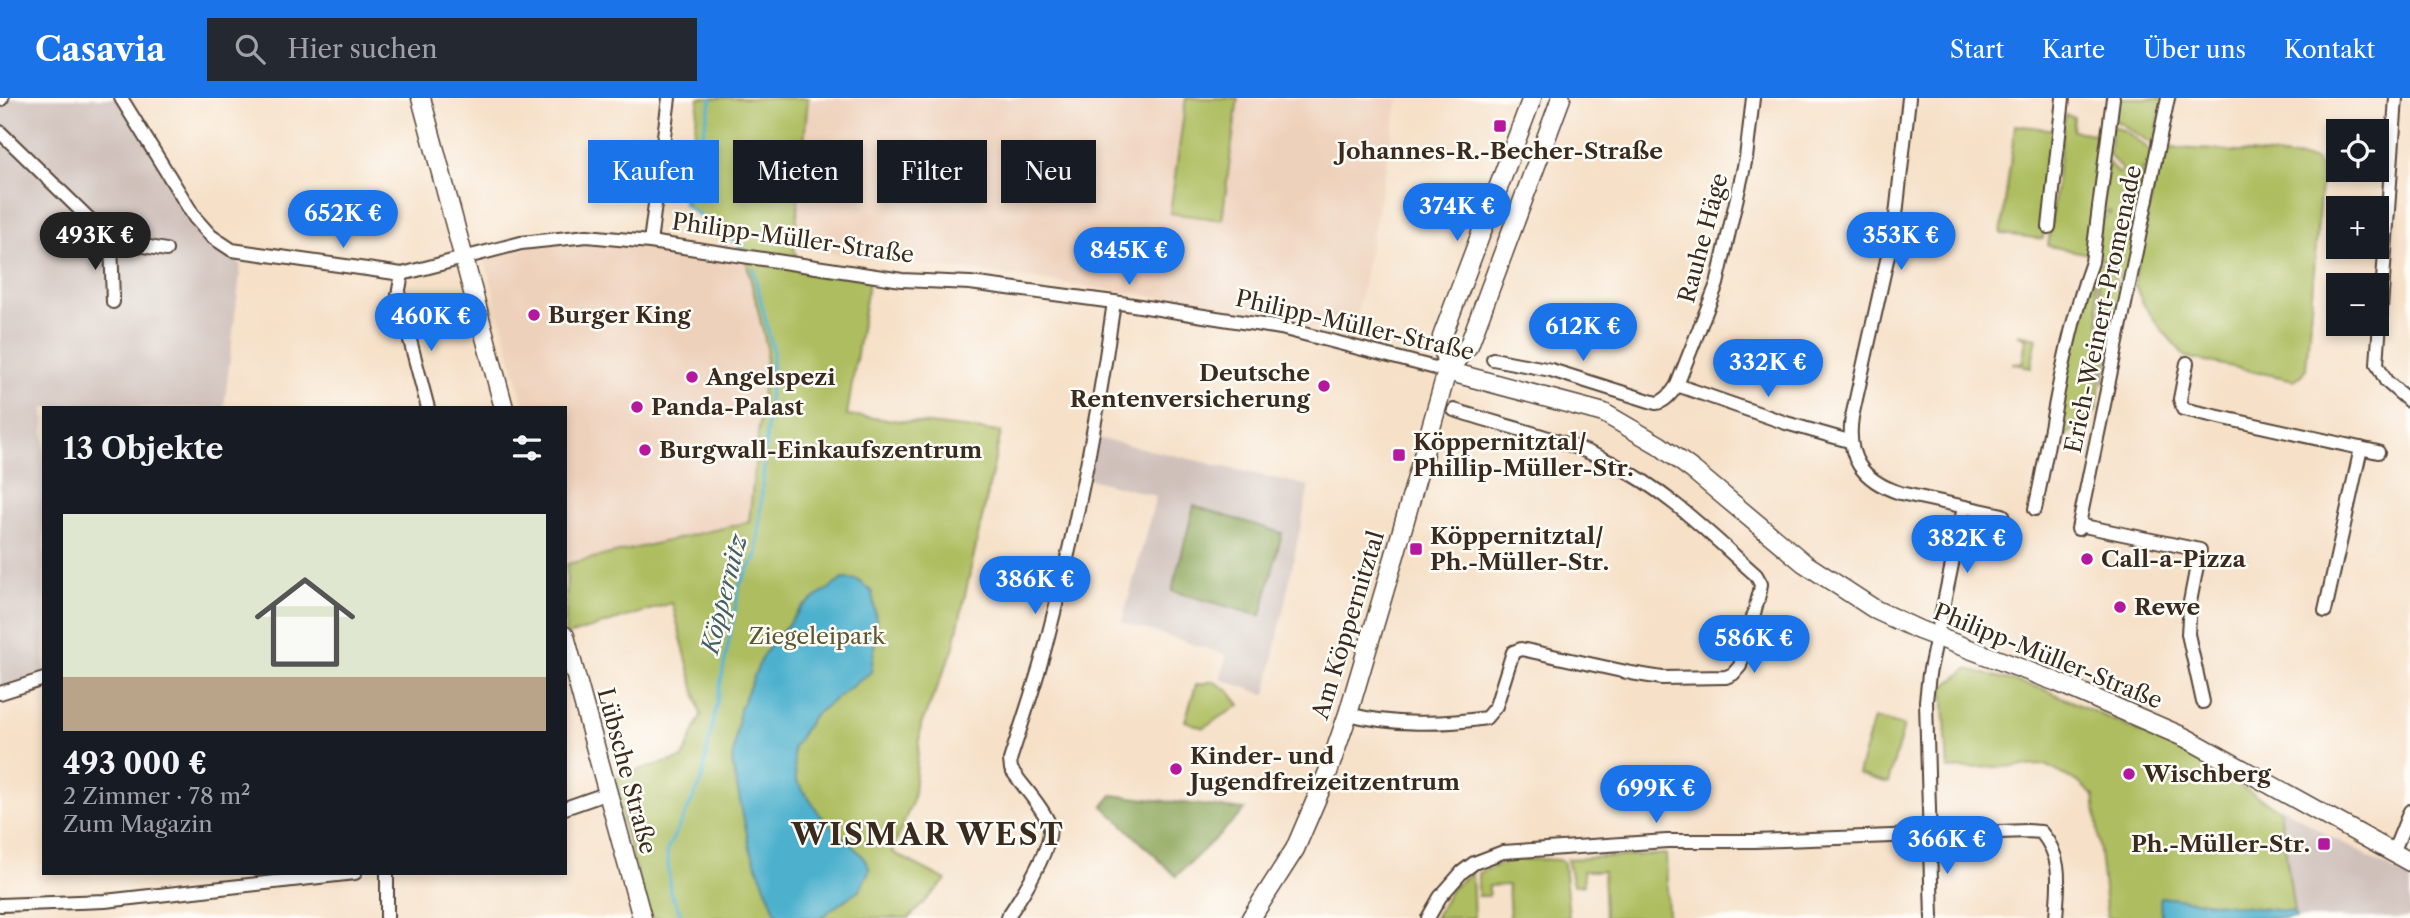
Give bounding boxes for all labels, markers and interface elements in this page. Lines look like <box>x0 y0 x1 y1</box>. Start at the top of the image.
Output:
search box <box>207 18 697 81</box>
text: Casavia <box>35 29 165 70</box>
icon: search <box>231 30 269 68</box>
text: Hier suchen <box>287 33 438 65</box>
text: Start <box>1950 35 2004 64</box>
text: Karte <box>2042 35 2105 64</box>
text: Über uns <box>2143 35 2246 64</box>
text: Kontakt <box>2284 35 2375 64</box>
marker: Johannes-R.-Becher-Straße <box>1492 118 1508 134</box>
map controls <box>2326 119 2389 336</box>
button: locate <box>2326 119 2389 182</box>
place label: Johannes-R.-Becher-Straße <box>1333 137 1663 165</box>
chip: Kaufen <box>588 140 719 203</box>
chip: Mieten <box>733 140 863 203</box>
chip: Filter <box>877 140 987 203</box>
chip: Neu <box>1001 140 1096 203</box>
street label: Erich-Weinert-Promenade <box>2059 163 2147 455</box>
street label: Rauhe Häge <box>1672 170 1734 306</box>
pin: 374K € <box>1400 184 1514 243</box>
pin: 652K € <box>286 190 400 250</box>
text: 374K € <box>1419 192 1495 220</box>
button: + <box>2326 196 2389 259</box>
text: 652K € <box>304 199 382 227</box>
street label: Philipp-Müller-Straße <box>670 207 916 269</box>
pin: 493K € <box>38 212 152 272</box>
pin: 353K € <box>1844 212 1958 272</box>
text: 493K € <box>56 221 134 249</box>
text: 353K € <box>1863 221 1939 249</box>
pin: 845K € <box>1072 228 1186 287</box>
text: 845K € <box>1090 236 1168 264</box>
button: − <box>2326 273 2389 336</box>
street label: Philipp-Müller-Straße <box>1233 284 1477 366</box>
pin: 460K € <box>374 294 488 353</box>
place label: Burger King <box>548 301 691 329</box>
text: 460K € <box>391 302 471 330</box>
pin: 612K € <box>1526 303 1640 363</box>
marker: Burger King <box>526 307 542 323</box>
text: 612K € <box>1545 312 1621 340</box>
pin: 332K € <box>1711 340 1825 399</box>
text: 332K € <box>1729 348 1807 376</box>
place label: Deutsche Rentenversicherung <box>1070 359 1311 413</box>
place label: Angelspezi <box>705 363 836 391</box>
marker: Angelspezi <box>684 369 700 385</box>
marker: Deutsche Rentenversicherung <box>1316 378 1332 394</box>
place label: Panda-Palast <box>651 393 805 421</box>
marker: Panda-Palast <box>629 399 645 415</box>
place label: Köppernitztal/ Phillip-Müller-Str. <box>1413 428 1634 482</box>
icon: filters <box>508 429 546 467</box>
text: 13 Objekte <box>63 430 223 467</box>
place label: Burgwall-Einkaufszentrum <box>659 436 982 464</box>
marker: Burgwall-Einkaufszentrum <box>637 442 653 458</box>
marker: Köppernitztal/ Phillip-Müller-Str. <box>1391 447 1407 463</box>
pin: 382K € <box>1910 516 2024 575</box>
place label: Köppernitztal/ Ph.-Müller-Str. <box>1430 522 1609 576</box>
text: 382K € <box>1928 524 2006 552</box>
street label: Am Köppernitztal <box>1306 527 1390 723</box>
water label: Köppernitz <box>695 530 753 658</box>
marker: Köppernitztal/ Ph.-Müller-Str. <box>1408 541 1424 557</box>
place label: Call-a-Pizza <box>2101 545 2246 573</box>
marker: Call-a-Pizza <box>2079 551 2095 567</box>
pin: 386K € <box>978 556 1092 616</box>
icon: home <box>242 559 368 685</box>
text: 386K € <box>995 565 1075 593</box>
place label: Rewe <box>2134 593 2200 621</box>
street label: Philipp-Müller-Straße <box>1930 597 2166 715</box>
marker: Rewe <box>2112 599 2128 615</box>
pin: 586K € <box>1697 616 1811 675</box>
park label: Ziegeleipark <box>749 622 887 650</box>
text: 586K € <box>1715 624 1793 652</box>
street label: Lübsche Straße <box>591 685 663 857</box>
place label: Kinder- und Jugendfreizeitzentrum <box>1186 742 1460 796</box>
text: 493 000 € <box>63 745 207 782</box>
place label: Wischberg <box>2142 760 2272 788</box>
marker: Kinder- und Jugendfreizeitzentrum <box>1168 761 1184 777</box>
pin: 699K € <box>1599 766 1713 825</box>
marker: Wischberg <box>2121 766 2137 782</box>
text: 699K € <box>1616 774 1696 802</box>
text: 2 Zimmer · 78 m² <box>63 782 250 810</box>
text: Zum Magazin <box>63 810 213 838</box>
district label: WISMAR WEST <box>790 816 1065 853</box>
pin: 366K € <box>1890 816 2004 876</box>
text: 366K € <box>1908 825 1986 853</box>
place label: Ph.-Müller-Str. <box>2131 830 2310 858</box>
marker: Ph.-Müller-Str. <box>2316 836 2332 852</box>

